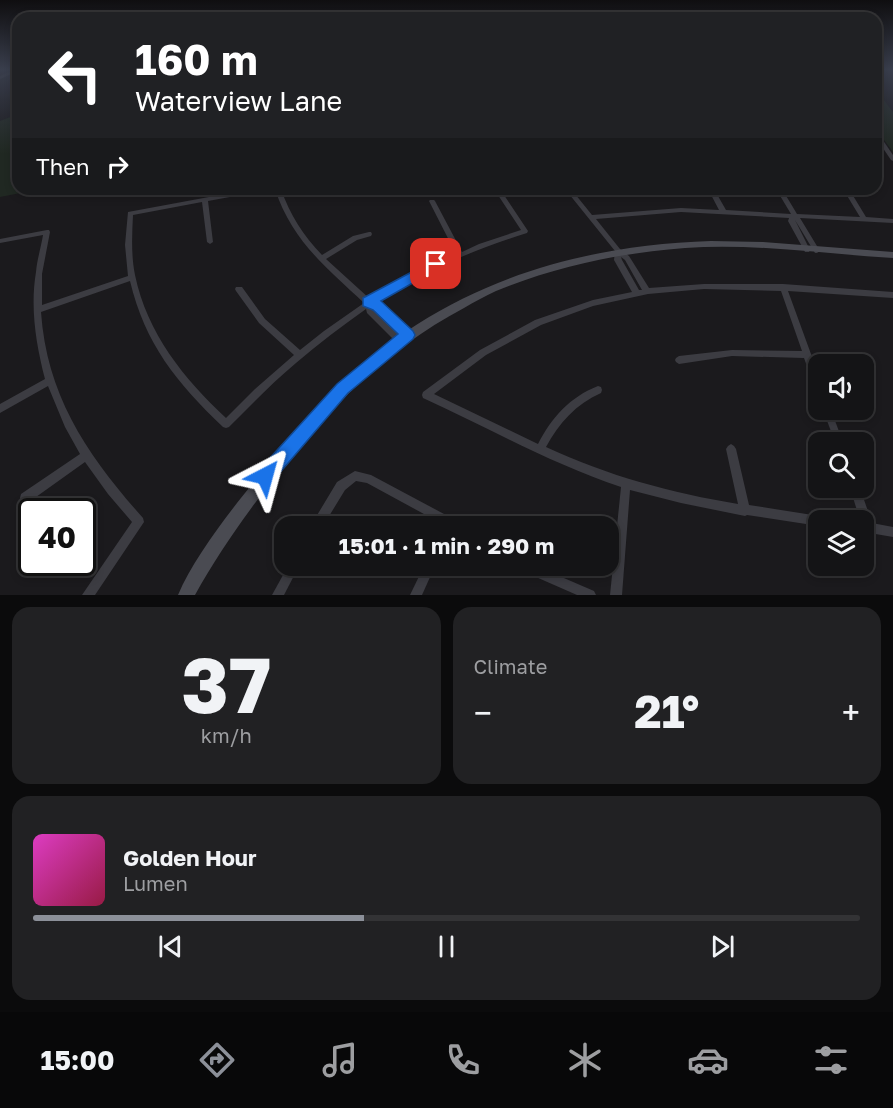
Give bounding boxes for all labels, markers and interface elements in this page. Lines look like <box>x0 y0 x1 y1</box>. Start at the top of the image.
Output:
text: 160 m <box>135 34 258 84</box>
icon: left <box>36 36 114 114</box>
text: Waterview Lane <box>135 85 342 117</box>
icon: right <box>101 150 134 183</box>
text: Then <box>36 153 89 180</box>
pin <box>410 238 461 289</box>
icon: arrive <box>419 247 452 280</box>
map controls <box>808 354 874 576</box>
button: sound <box>808 354 874 420</box>
button: search <box>808 432 874 498</box>
position arrow <box>233 444 297 508</box>
speed limit sign: 40 <box>18 498 96 576</box>
button: layers <box>808 510 874 576</box>
text: 15:01 · 1 min · 290 m <box>339 532 554 559</box>
text: 37 <box>181 637 271 730</box>
text: Climate <box>474 654 547 678</box>
text: 21° <box>634 684 699 738</box>
text: − <box>474 693 492 732</box>
text: + <box>842 693 860 732</box>
text: km/h <box>201 723 252 747</box>
text: Golden Hour <box>123 844 257 871</box>
text: Lumen <box>123 871 188 895</box>
icon: previous <box>154 930 187 963</box>
icon: pause <box>430 930 463 963</box>
icon: next <box>706 930 739 963</box>
icon: directions <box>196 1039 238 1081</box>
icon: music <box>319 1039 361 1081</box>
icon: phone <box>442 1039 484 1081</box>
icon: climate <box>564 1039 606 1081</box>
icon: car <box>687 1039 729 1081</box>
icon: filters <box>810 1039 852 1081</box>
text: 15:00 <box>40 1044 115 1076</box>

